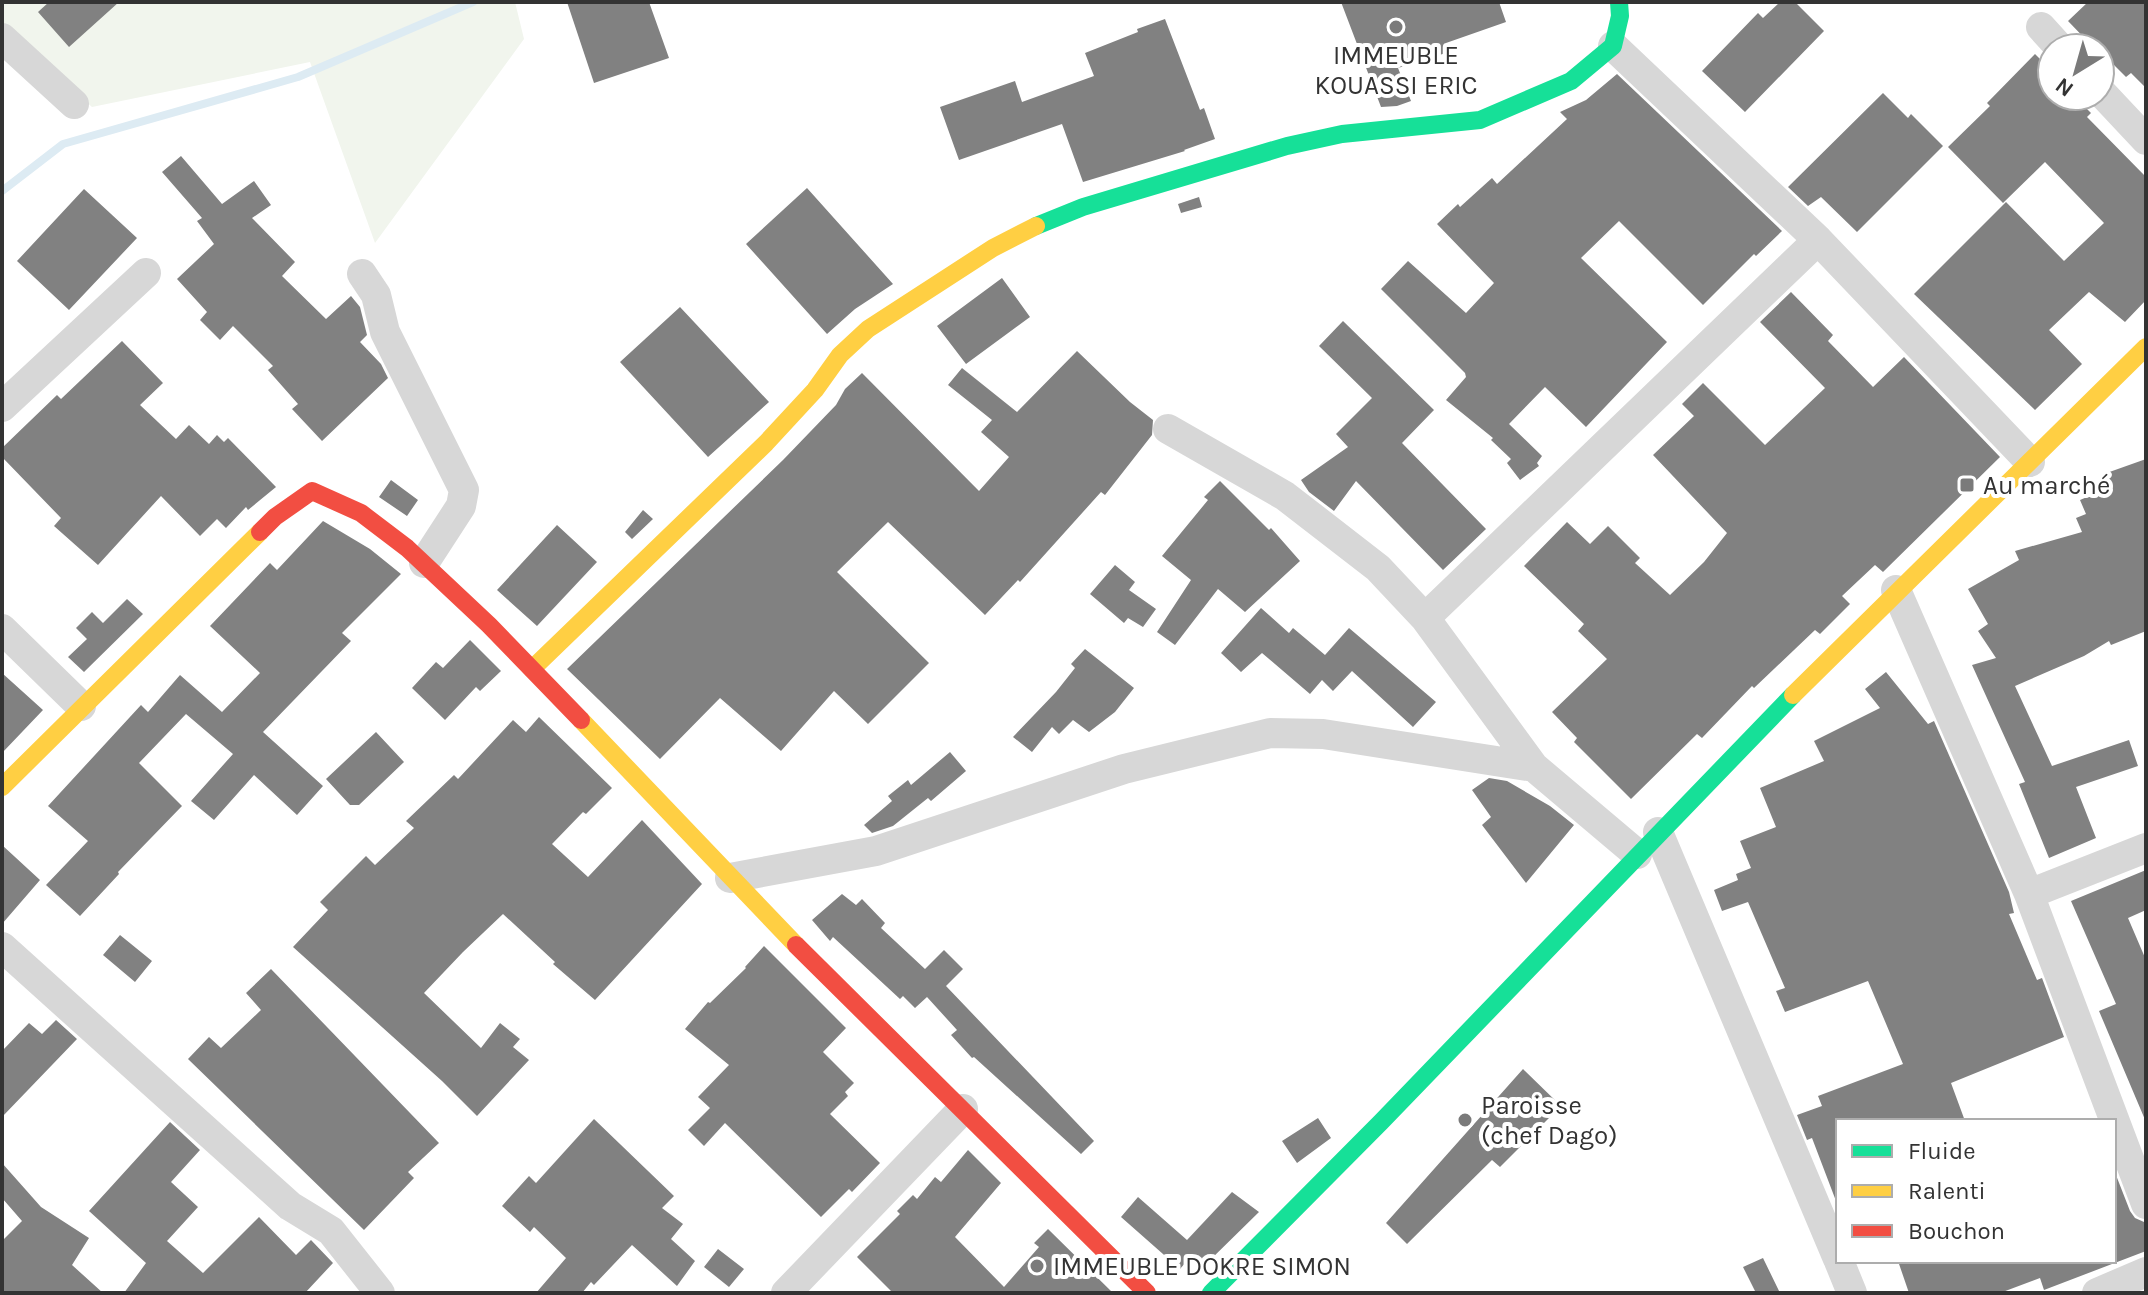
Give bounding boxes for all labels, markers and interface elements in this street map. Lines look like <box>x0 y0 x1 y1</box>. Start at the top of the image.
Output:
marker: IMMEUBLE KOUASSI ERIC <box>1387 18 1405 36</box>
north arrow <box>2036 32 2116 112</box>
place label: IMMEUBLE KOUASSI ERIC <box>1314 40 1478 101</box>
text: N <box>2050 72 2079 102</box>
place label: Au marché <box>1983 470 2110 501</box>
marker: Au marché <box>1958 476 1976 494</box>
place label: Paroisse (chef Dago) <box>1481 1090 1617 1151</box>
marker: Paroisse (chef Dago) <box>1456 1111 1474 1129</box>
legend <box>1836 1119 2116 1263</box>
text: Fluide <box>1908 1137 1976 1165</box>
text: Ralenti <box>1908 1177 1986 1205</box>
text: Bouchon <box>1908 1217 2005 1245</box>
place label: IMMEUBLE DOKRE SIMON <box>1053 1251 1351 1282</box>
marker: IMMEUBLE DOKRE SIMON <box>1028 1257 1046 1275</box>

